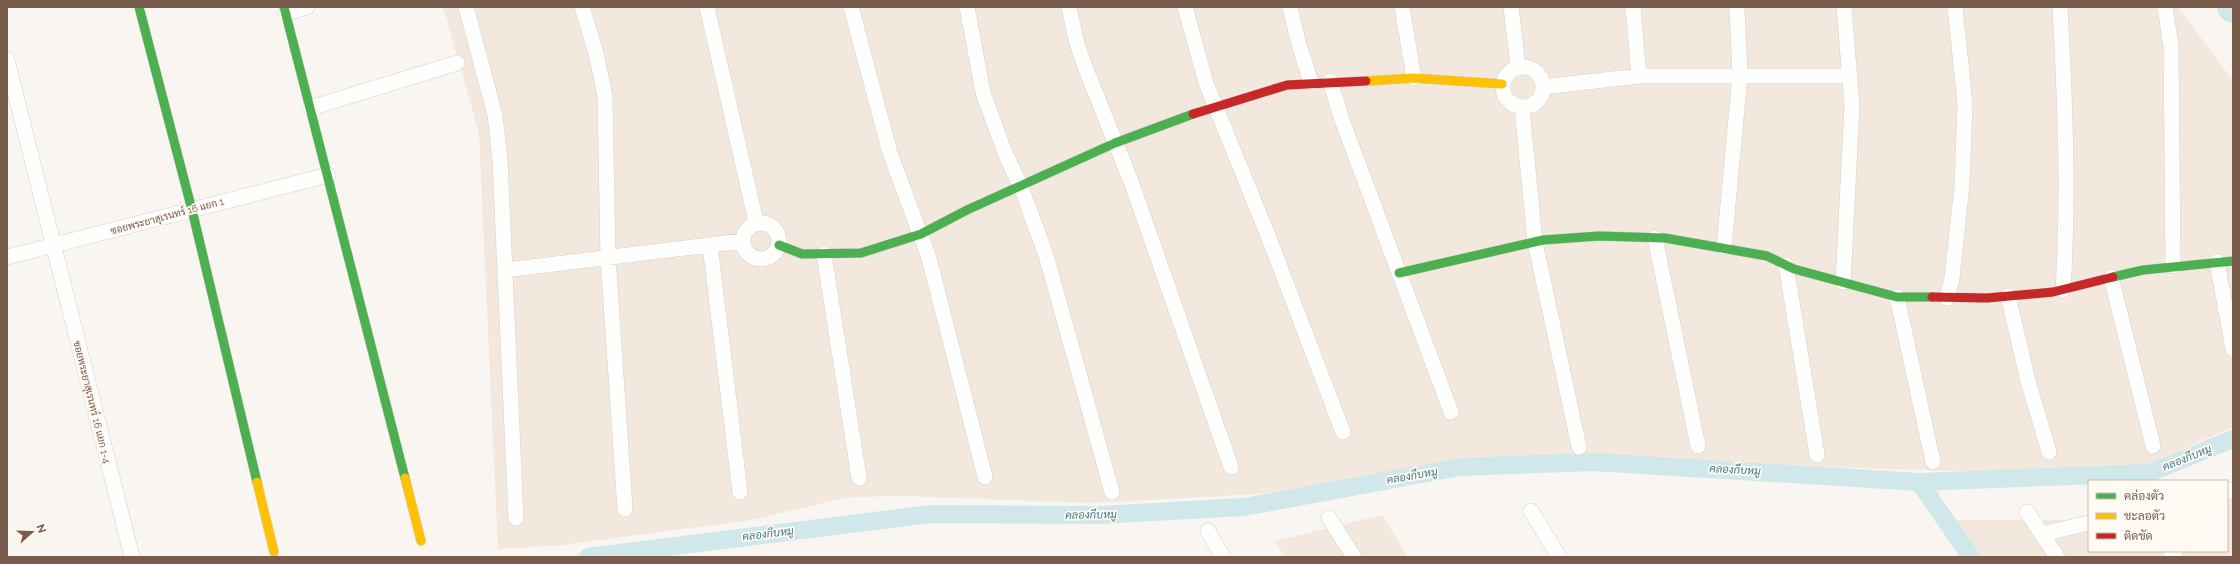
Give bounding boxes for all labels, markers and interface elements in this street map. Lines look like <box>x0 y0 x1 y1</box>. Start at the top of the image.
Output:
street label: ซอยพระยาสุเรนทร์ 16 แยก 1 <box>109 193 226 238</box>
street label: ซอยพระยาสุเรนทร์ 16 แยก 1-4 <box>69 339 115 466</box>
water label: คลองกีบหมู <box>2160 440 2214 475</box>
water label: คลองกีบหมู <box>1709 460 1761 479</box>
water label: คลองกีบหมู <box>1385 463 1439 488</box>
legend <box>2088 480 2228 552</box>
text: คล่องตัว <box>2124 489 2164 503</box>
water label: คลองกีบหมู <box>1065 506 1117 523</box>
text: ชะลอตัว <box>2124 509 2165 523</box>
north arrow <box>12 512 52 552</box>
water label: คลองกีบหมู <box>741 522 795 545</box>
text: N <box>33 523 48 535</box>
text: ติดขัด <box>2124 529 2153 543</box>

